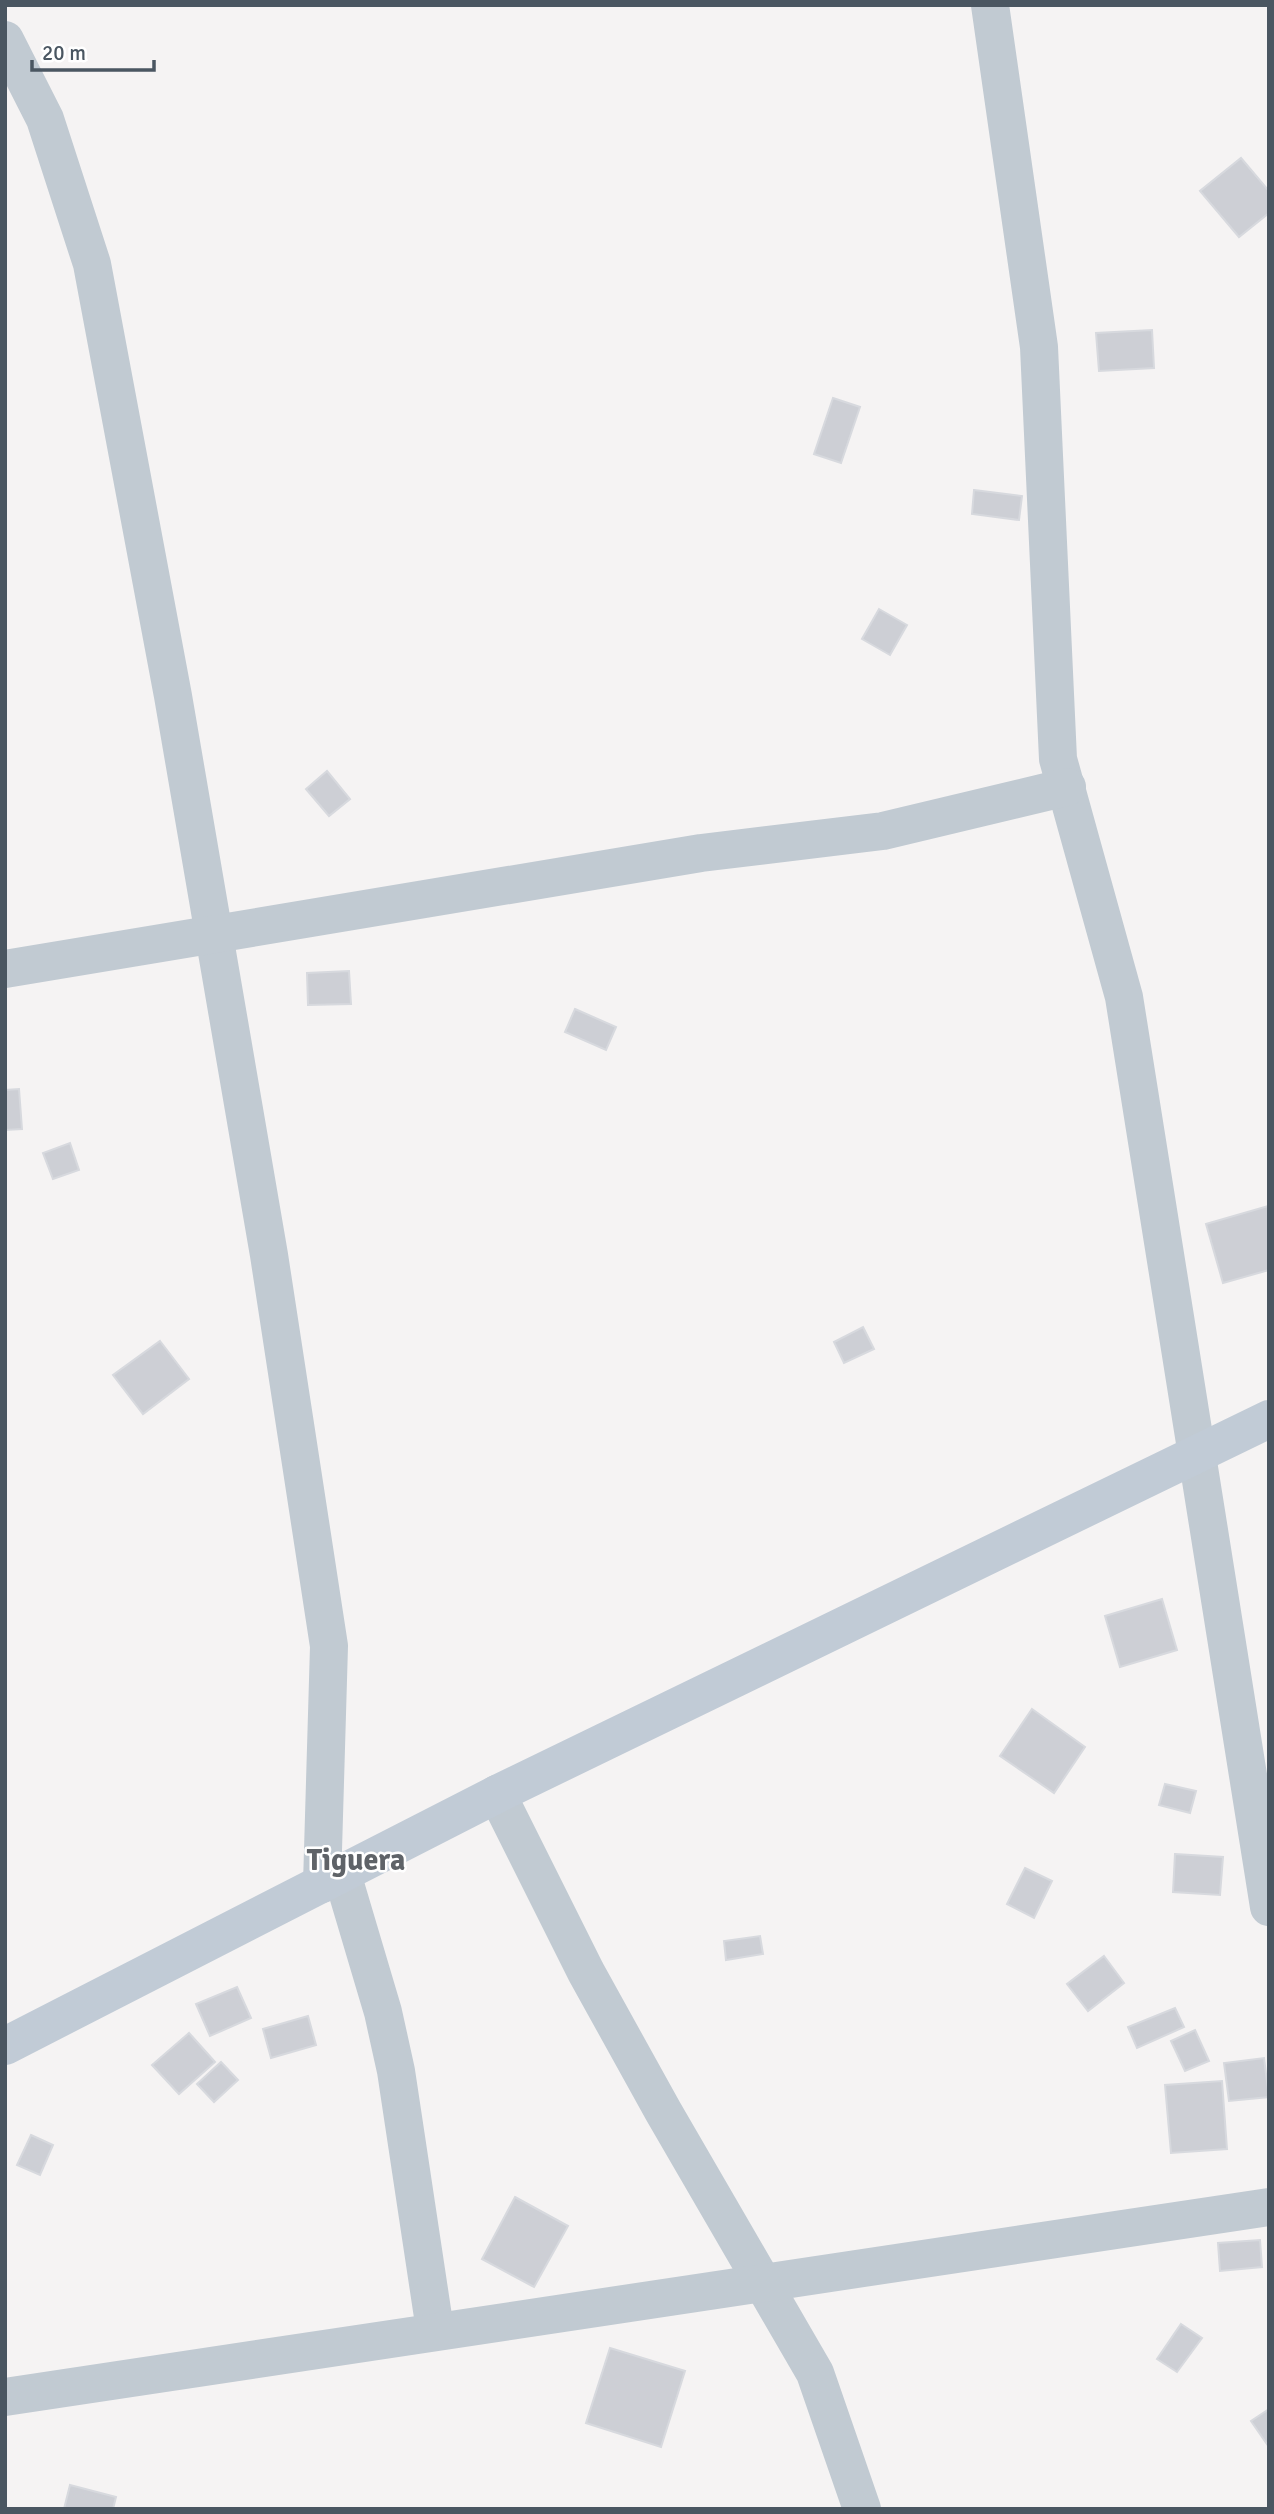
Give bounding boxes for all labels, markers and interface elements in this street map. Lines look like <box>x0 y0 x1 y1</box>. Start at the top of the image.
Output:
scale bar <box>32 28 154 72</box>
text: 20 m <box>42 40 86 66</box>
district label: Tiguera <box>307 1842 405 1879</box>

